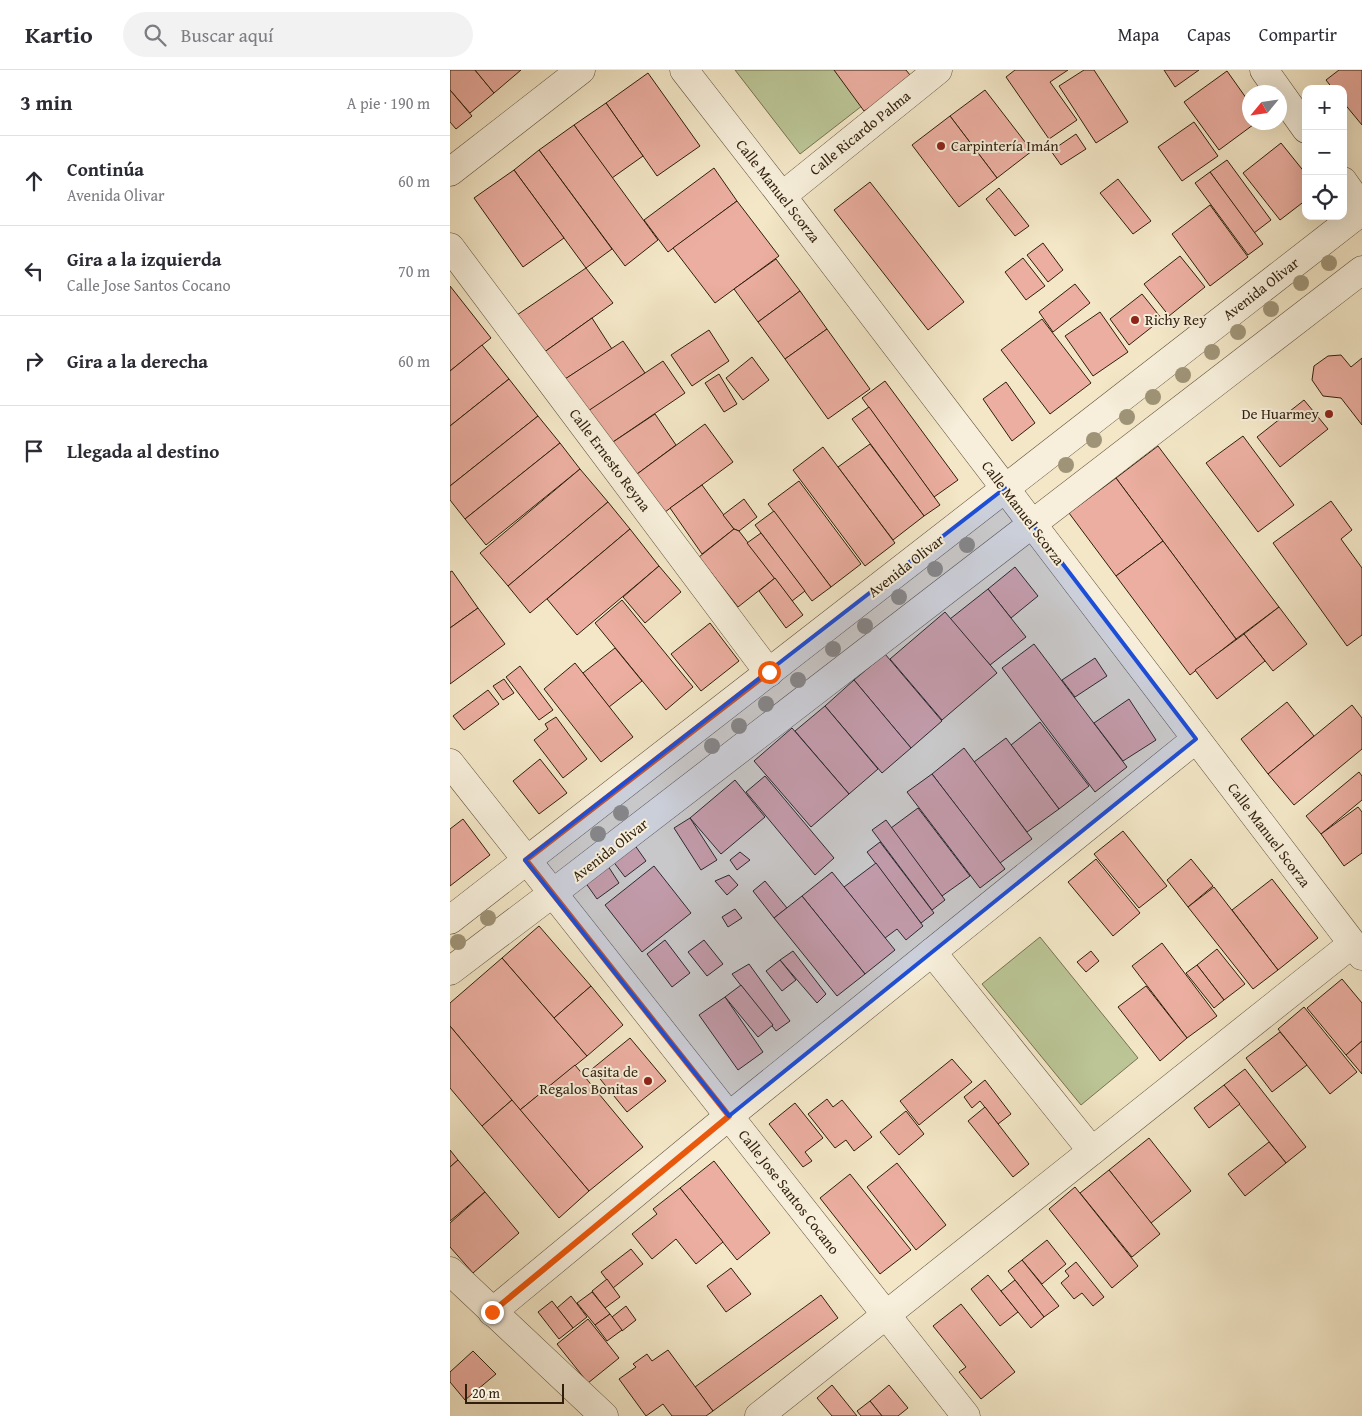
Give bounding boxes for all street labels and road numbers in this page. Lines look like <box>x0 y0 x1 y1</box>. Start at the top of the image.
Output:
street label: Calle Ricardo Palma <box>805 85 915 180</box>
street label: Calle Manuel Scorza <box>731 135 825 247</box>
street label: Avenida Olivar <box>1218 252 1303 325</box>
street label: Calle Ernesto Reyna <box>565 404 656 516</box>
street label: Calle Manuel Scorza <box>977 456 1070 569</box>
street label: Avenida Olivar <box>863 529 948 602</box>
street label: Calle Manuel Scorza <box>1223 778 1316 891</box>
street label: Avenida Olivar <box>567 813 652 886</box>
street label: Calle Jose Santos Cocano <box>734 1125 845 1259</box>

